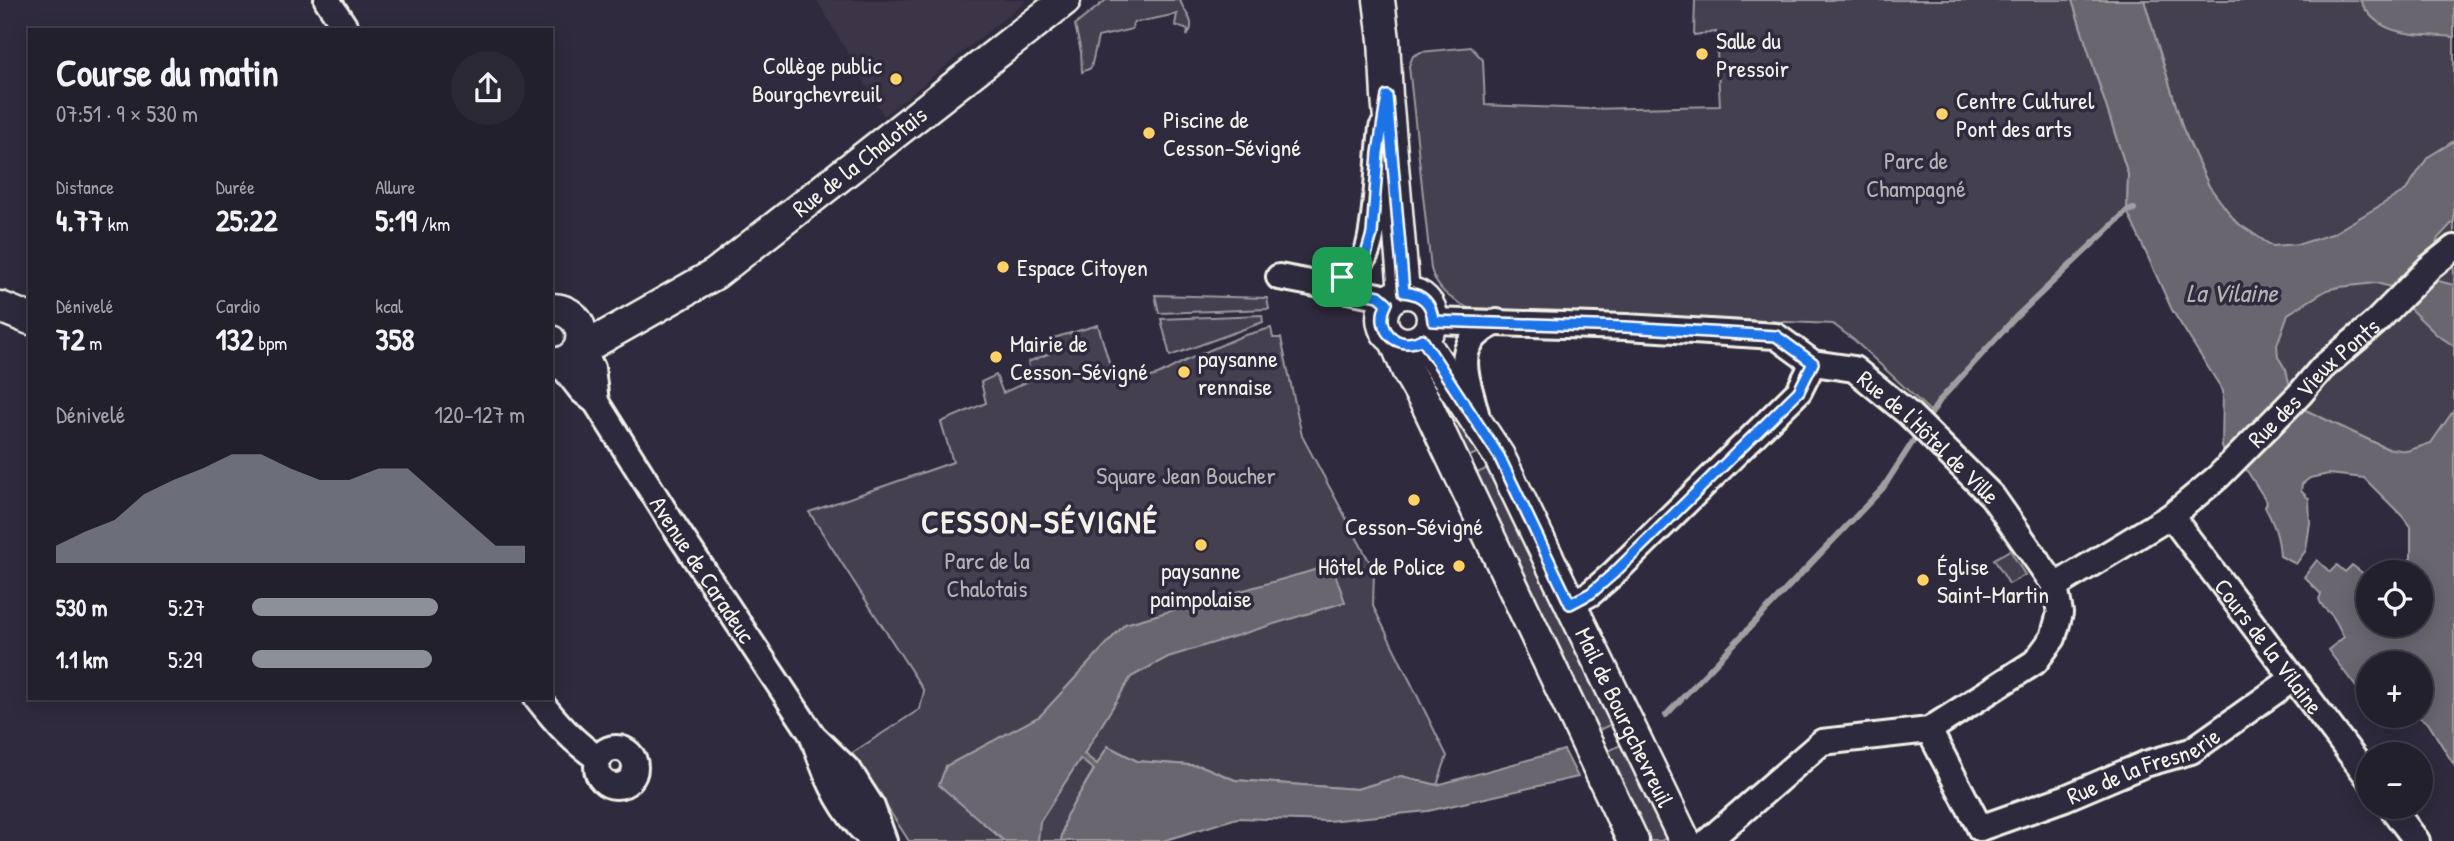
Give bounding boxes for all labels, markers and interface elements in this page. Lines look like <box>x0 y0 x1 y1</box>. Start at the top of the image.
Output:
place label: Salle du Pressoir <box>1716 24 1789 84</box>
text: Course du matin <box>56 46 279 98</box>
marker: Salle du Pressoir <box>1694 46 1710 62</box>
place label: Collège public Bourgchevreuil <box>752 49 883 109</box>
button: share <box>451 51 525 125</box>
marker: Collège public Bourgchevreuil <box>888 71 904 87</box>
place label: Centre Culturel Pont des arts <box>1956 84 2095 144</box>
text: 07:51 · 9 × 530 m <box>56 98 198 129</box>
street label: Rue de la Chalotais <box>785 98 933 224</box>
place label: Piscine de Cesson-Sévigné <box>1163 103 1301 163</box>
marker: Centre Culturel Pont des arts <box>1934 106 1950 122</box>
marker: Piscine de Cesson-Sévigné <box>1141 125 1157 141</box>
park label: Parc de Champagné <box>1866 144 1966 204</box>
text: Distance <box>56 174 114 200</box>
text: Durée <box>216 174 255 200</box>
text: Allure <box>375 174 415 200</box>
text: 4.77 <box>56 200 103 240</box>
text: 25:22 <box>216 200 277 240</box>
text: 5:19 <box>375 200 417 240</box>
text: km <box>103 211 129 237</box>
text: /km <box>417 211 450 237</box>
pin <box>1312 247 1372 307</box>
place label: Espace Citoyen <box>1017 251 1148 283</box>
icon: arrive <box>1323 258 1361 296</box>
marker: Espace Citoyen <box>995 259 1011 275</box>
water label: La Vilaine <box>2186 275 2279 310</box>
text: Dénivelé <box>56 293 113 319</box>
text: Cardio <box>216 293 260 319</box>
text: kcal <box>375 293 403 319</box>
street label: Rue des Vieux Ponts <box>2240 310 2386 454</box>
text: 72 <box>56 319 85 359</box>
text: 132 <box>216 319 254 359</box>
text: 358 <box>375 319 414 359</box>
place label: Mairie de Cesson-Sévigné <box>1010 327 1148 387</box>
text: m <box>85 330 102 356</box>
text: bpm <box>254 330 287 356</box>
place label: paysanne rennaise <box>1198 342 1278 402</box>
marker: Mairie de Cesson-Sévigné <box>988 349 1004 365</box>
street label: Rue de l'Hôtel de Ville <box>1851 362 2009 510</box>
marker: paysanne rennaise <box>1176 364 1192 380</box>
text: Dénivelé <box>56 399 125 430</box>
text: 120–127 m <box>434 399 525 430</box>
park label: Square Jean Boucher <box>1096 459 1276 491</box>
street label: Avenue de Caradeuc <box>643 490 763 650</box>
marker: Cesson-Sévigné <box>1406 492 1422 508</box>
district label: CESSON-SÉVIGNÉ <box>921 500 1159 543</box>
place label: Cesson-Sévigné <box>1345 510 1483 542</box>
marker: paysanne paimpolaise <box>1193 537 1209 553</box>
park label: Parc de la Chalotais <box>944 544 1030 604</box>
place label: Hôtel de Police <box>1318 550 1445 582</box>
place label: Église Saint-Martin <box>1937 550 2049 610</box>
place label: paysanne paimpolaise <box>1150 554 1252 614</box>
marker: Hôtel de Police <box>1451 558 1467 574</box>
map controls <box>2356 560 2433 819</box>
button: locate <box>2356 560 2433 637</box>
street label: Cours de la Vilaine <box>2207 571 2331 721</box>
marker: Église Saint-Martin <box>1915 572 1931 588</box>
text: 530 m <box>56 592 107 623</box>
text: 5:27 <box>168 592 205 623</box>
street label: Mail de Bourgchevreuil <box>1568 622 1682 813</box>
text: 1.1 km <box>56 644 108 675</box>
text: 5:29 <box>168 644 202 675</box>
button: + <box>2356 651 2433 728</box>
street label: Rue de la Fresnerie <box>2062 719 2226 811</box>
button: − <box>2356 742 2433 819</box>

